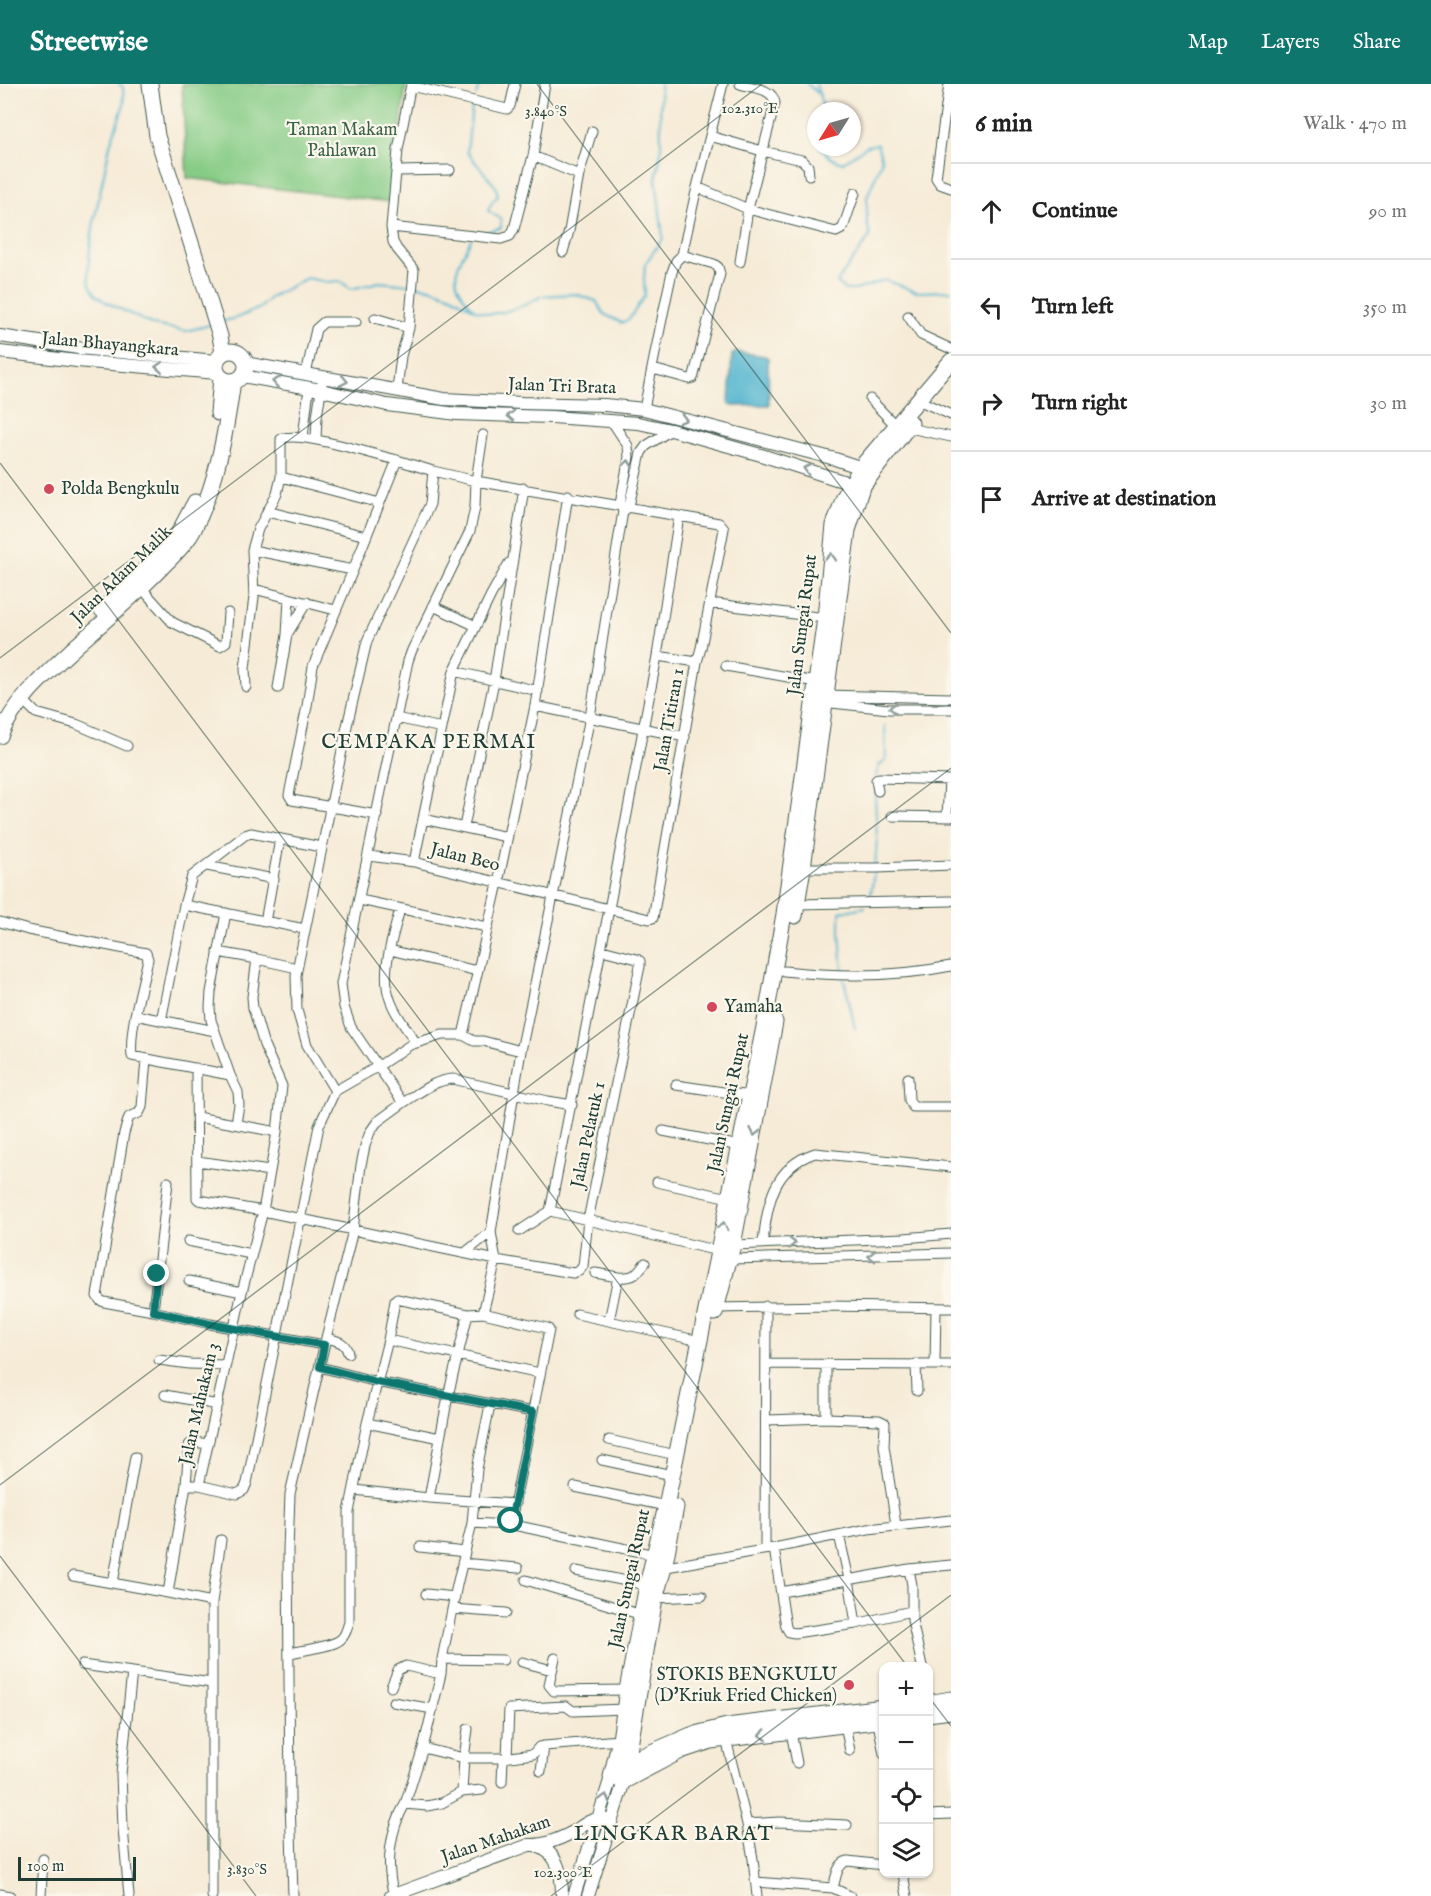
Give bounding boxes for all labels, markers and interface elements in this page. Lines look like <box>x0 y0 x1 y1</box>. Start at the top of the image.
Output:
text: Streetwise <box>30 25 148 60</box>
text: Map <box>1188 29 1228 56</box>
text: Layers <box>1261 29 1320 56</box>
text: Share <box>1353 29 1401 56</box>
text: 102.310°E <box>722 99 778 118</box>
text: 3.840°S <box>525 102 567 121</box>
north arrow <box>807 102 861 156</box>
text: 6 min <box>975 107 1033 140</box>
text: Walk · 470 m <box>1303 111 1407 136</box>
park label: Taman Makam Pahlawan <box>287 119 397 163</box>
icon: ahead <box>975 195 1008 228</box>
text: Continue <box>1032 197 1118 225</box>
text: 90 m <box>1369 199 1407 224</box>
icon: left <box>975 291 1008 324</box>
text: Turn left <box>1032 293 1114 321</box>
text: 350 m <box>1363 295 1407 320</box>
street label: Jalan Bhayangkara <box>38 327 180 362</box>
one-way arrow <box>154 361 163 374</box>
one-way arrow <box>339 374 349 387</box>
street label: Jalan Tri Brata <box>506 374 617 400</box>
one-way arrow <box>271 376 281 389</box>
icon: right <box>975 387 1008 420</box>
text: Turn right <box>1032 389 1127 417</box>
text: 30 m <box>1370 391 1407 416</box>
one-way arrow <box>507 410 516 423</box>
one-way arrow <box>678 412 688 425</box>
one-way arrow <box>621 459 633 468</box>
one-way arrow <box>802 464 813 476</box>
place label: Polda Bengkulu <box>61 478 180 501</box>
marker: Polda Bengkulu <box>42 482 56 496</box>
icon: arrive <box>975 483 1008 516</box>
text: Arrive at destination <box>1032 485 1216 513</box>
street label: Jalan Adam Malik <box>65 521 178 631</box>
one-way arrow <box>824 552 837 561</box>
street label: Jalan Sungai Rupat <box>783 553 823 699</box>
street label: Jalan Titiran 1 <box>649 667 690 775</box>
one-way arrow <box>888 702 897 715</box>
district label: CEMPAKA PERMAI <box>321 729 537 756</box>
street label: Jalan Beo <box>426 838 502 878</box>
place label: Yamaha <box>724 996 783 1019</box>
marker: Yamaha <box>705 1000 719 1014</box>
street label: Jalan Sungai Rupat <box>703 1031 755 1177</box>
street label: Jalan Pelatuk 1 <box>566 1080 611 1192</box>
one-way arrow <box>749 1126 762 1136</box>
one-way arrow <box>716 1221 729 1231</box>
one-way arrow <box>787 1237 796 1249</box>
one-way arrow <box>867 1250 876 1262</box>
route end <box>143 1260 169 1286</box>
street label: Jalan Mahakam 3 <box>174 1341 225 1469</box>
route start <box>497 1507 523 1533</box>
street label: Jalan Sungai Rupat <box>604 1507 656 1653</box>
map controls <box>879 1662 933 1878</box>
button: + <box>879 1662 933 1716</box>
place label: STOKIS BENGKULU (D'Kriuk Fried Chicken) <box>655 1664 838 1708</box>
marker: STOKIS BENGKULU (D'Kriuk Fried Chicken) <box>842 1678 856 1692</box>
button: − <box>879 1716 933 1770</box>
one-way arrow <box>758 1728 768 1741</box>
button: locate <box>879 1770 933 1824</box>
one-way arrow <box>598 1793 610 1803</box>
street label: Jalan Mahakam <box>436 1810 554 1870</box>
district label: LINGKAR BARAT <box>574 1821 774 1848</box>
button: layers <box>879 1824 933 1878</box>
scale bar <box>18 1854 136 1882</box>
text: 100 m <box>27 1857 64 1877</box>
text: 3.830°S <box>227 1860 267 1879</box>
text: 102.300°E <box>534 1863 592 1882</box>

